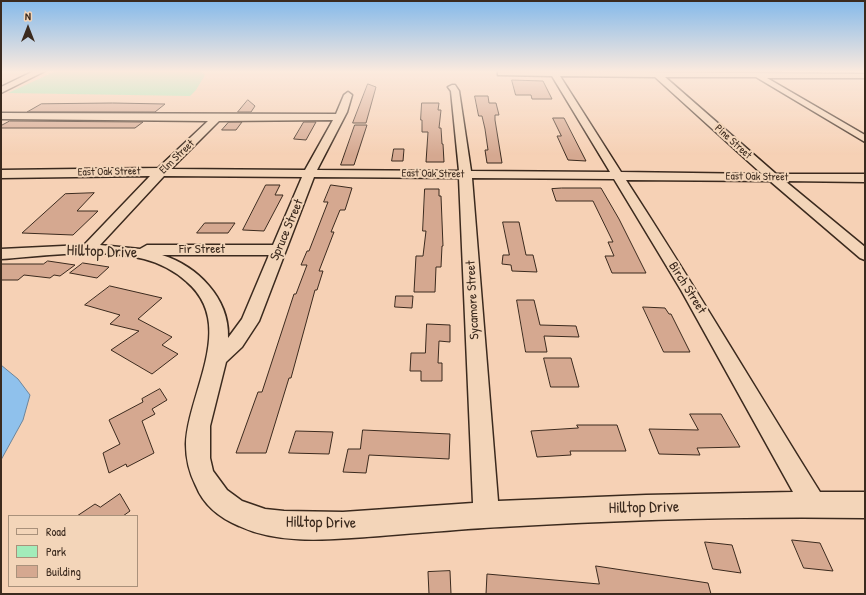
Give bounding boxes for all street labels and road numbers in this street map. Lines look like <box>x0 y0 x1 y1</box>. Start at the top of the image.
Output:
street label: Pine Street <box>712 122 754 162</box>
street label: Elm Street <box>157 137 197 177</box>
street label: East Oak Street <box>77 165 141 179</box>
street label: East Oak Street <box>401 167 465 181</box>
street label: East Oak Street <box>725 170 789 184</box>
street label: Spruce Street <box>267 197 307 263</box>
street label: Hilltop Drive <box>66 241 138 263</box>
street label: Fir Street <box>179 242 225 258</box>
street label: Birch Street <box>665 259 709 317</box>
street label: Sycamore Street <box>463 260 483 340</box>
street label: Hilltop Drive <box>609 498 679 518</box>
street label: Hilltop Drive <box>286 513 356 533</box>

